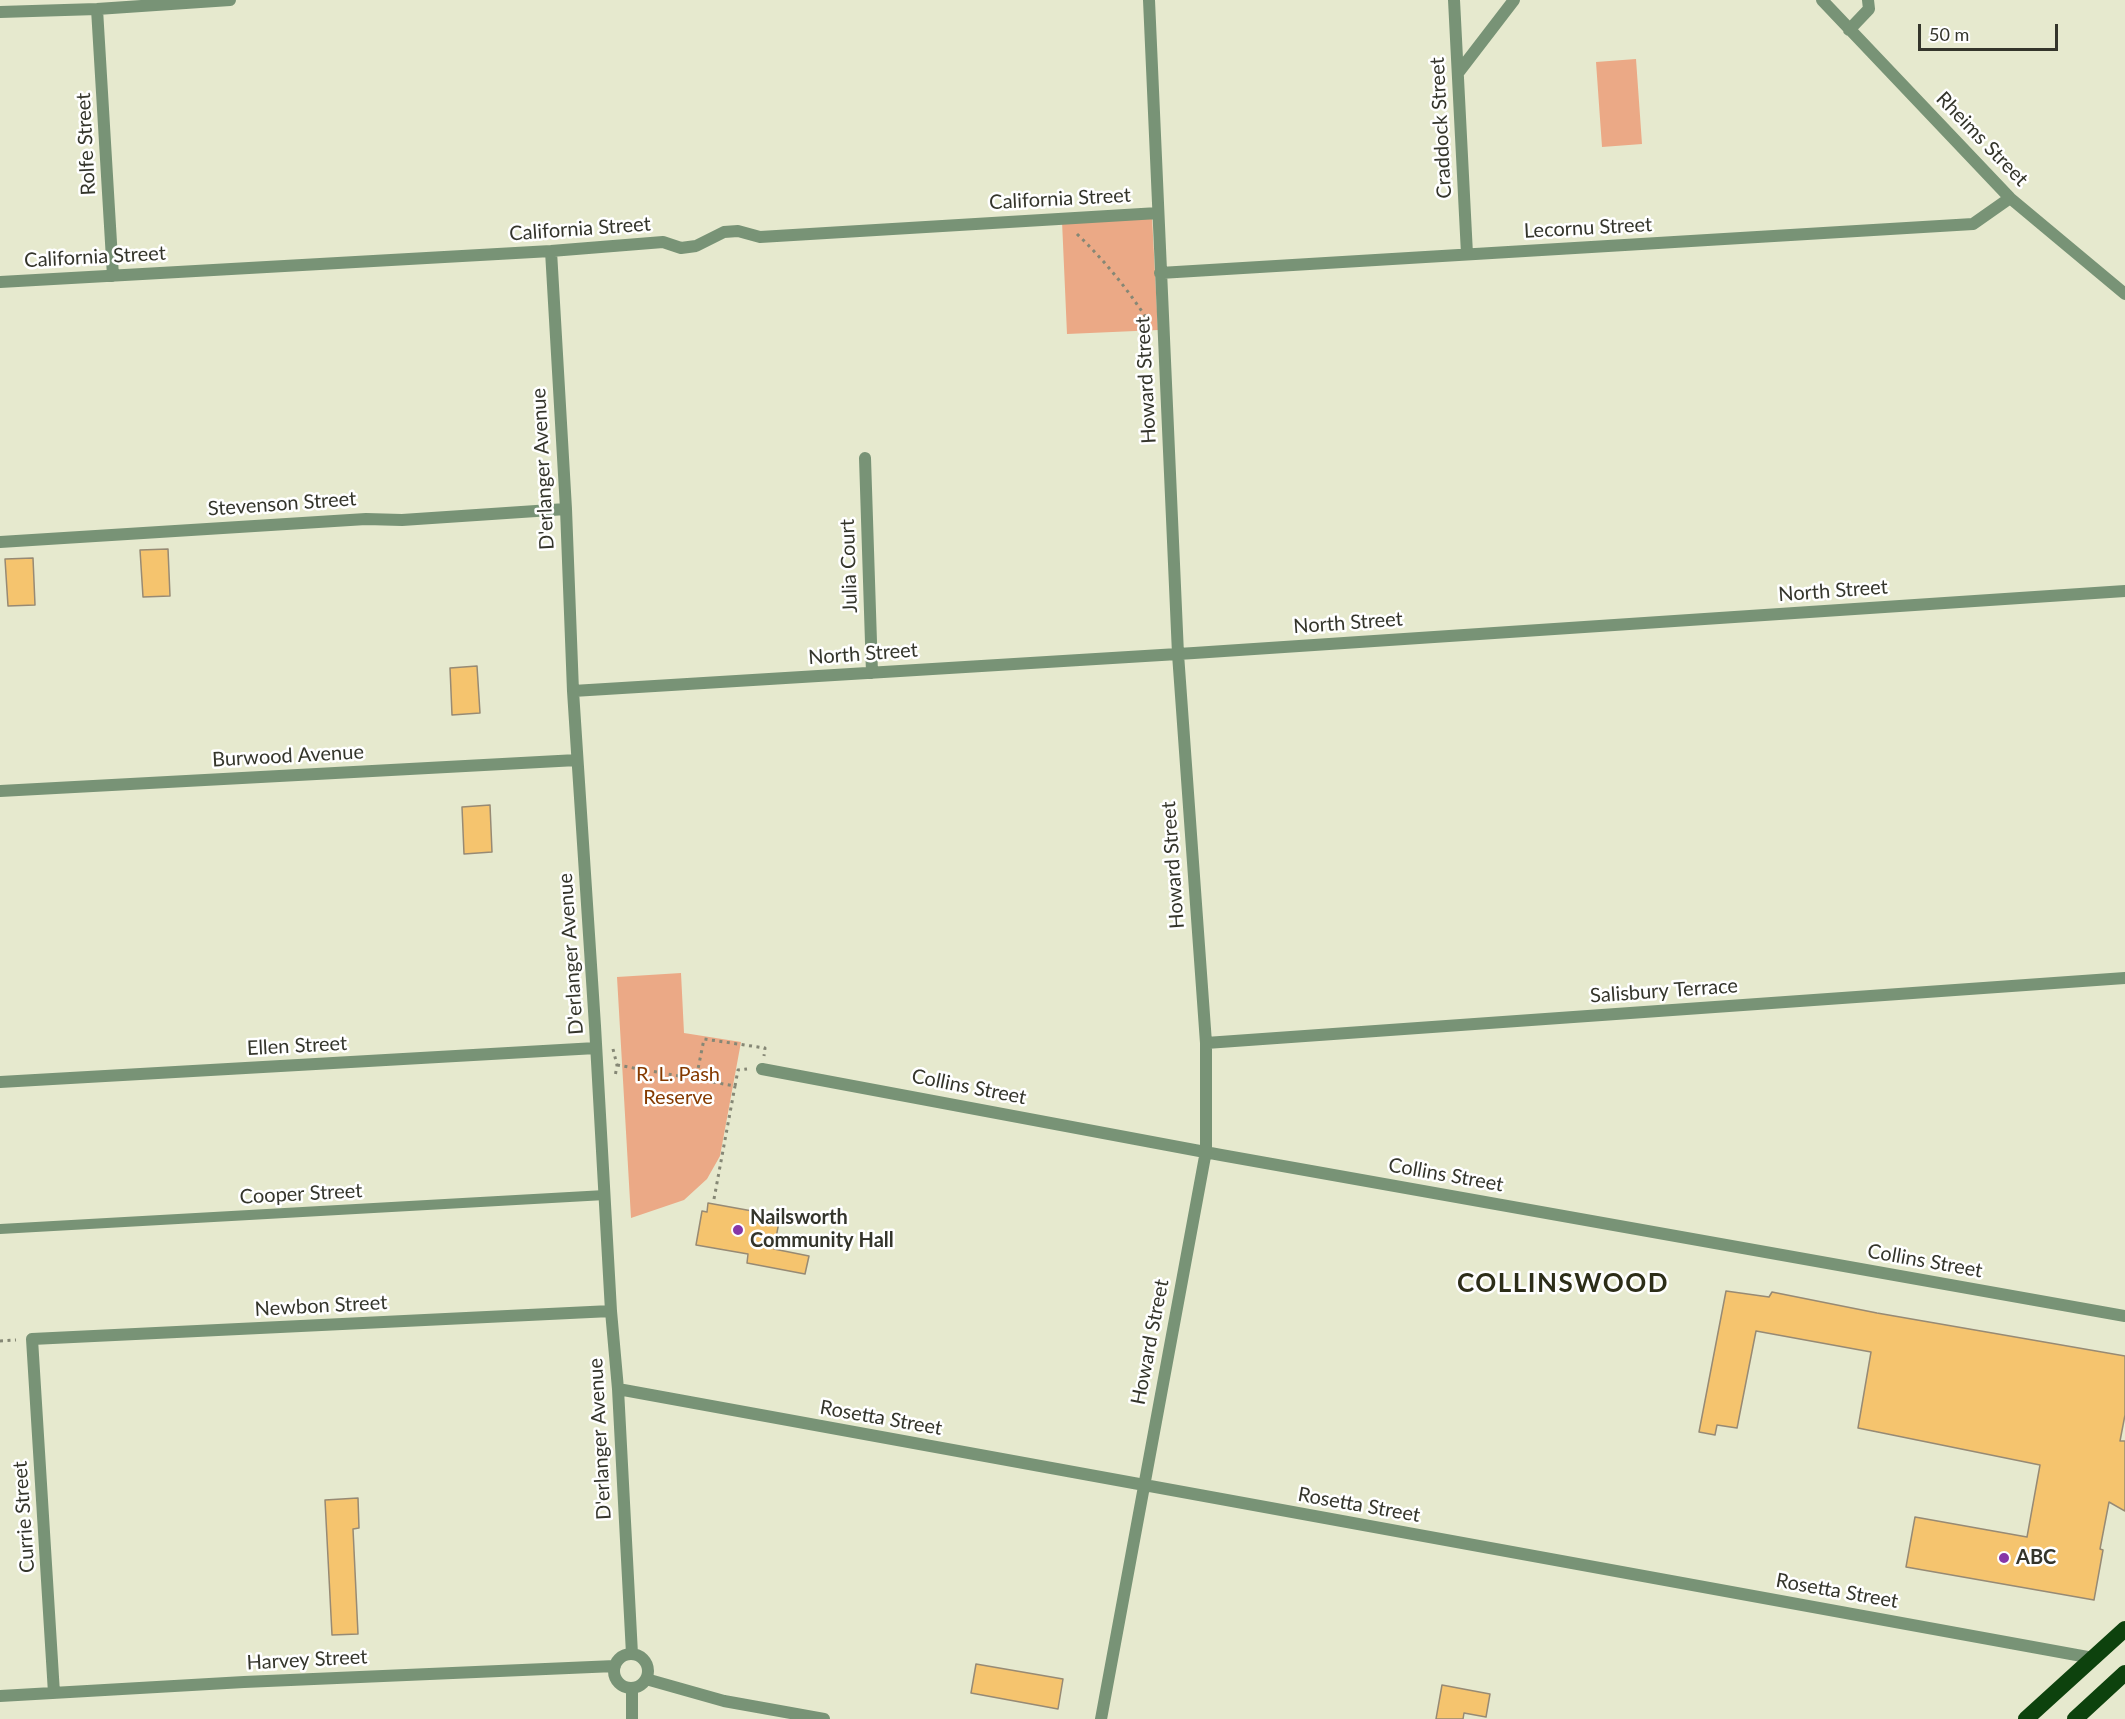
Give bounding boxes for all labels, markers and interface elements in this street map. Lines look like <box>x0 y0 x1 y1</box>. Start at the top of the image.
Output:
scale bar <box>1921 12 2060 50</box>
text: 50 m <box>1929 23 1969 45</box>
street label: Craddock Street <box>1425 57 1457 199</box>
street label: Rheims Street <box>1931 87 2033 191</box>
street label: Rolfe Street <box>71 92 101 196</box>
street label: California Street <box>989 183 1131 215</box>
street label: California Street <box>508 212 652 246</box>
street label: Lecornu Street <box>1523 213 1653 243</box>
street label: California Street <box>24 241 166 273</box>
street label: Howard Street <box>1131 316 1161 444</box>
street label: D'erlanger Avenue <box>527 388 559 550</box>
street label: Stevenson Street <box>207 487 357 521</box>
street label: Julia Court <box>835 519 863 613</box>
street label: North Street <box>1777 575 1889 607</box>
street label: North Street <box>1292 607 1404 639</box>
street label: North Street <box>807 638 919 670</box>
street label: Burwood Avenue <box>212 740 364 772</box>
street label: Howard Street <box>1157 801 1189 929</box>
street label: D'erlanger Avenue <box>553 872 589 1036</box>
street label: Salisbury Terrace <box>1589 974 1739 1008</box>
street label: Ellen Street <box>246 1031 348 1061</box>
park label: R. L. Pash Reserve <box>636 1063 720 1110</box>
street label: Collins Street <box>910 1064 1028 1110</box>
street label: Collins Street <box>1387 1153 1505 1197</box>
street label: Cooper Street <box>239 1179 363 1209</box>
place label: Nailsworth Community Hall <box>750 1206 894 1253</box>
marker: Nailsworth Community Hall <box>731 1223 745 1237</box>
street label: Collins Street <box>1866 1239 1984 1283</box>
district label: COLLINSWOOD <box>1457 1268 1669 1300</box>
street label: Howard Street <box>1126 1277 1174 1407</box>
street label: Newbon Street <box>254 1291 388 1321</box>
street label: D'erlanger Avenue <box>584 1358 616 1520</box>
street label: Rosetta Street <box>818 1395 944 1441</box>
street label: Currie Street <box>8 1460 40 1574</box>
street label: Rosetta Street <box>1296 1482 1422 1528</box>
place label: ABC <box>2016 1546 2056 1570</box>
marker: ABC <box>1997 1551 2011 1565</box>
street label: Rosetta Street <box>1774 1568 1900 1614</box>
street label: Harvey Street <box>246 1645 368 1675</box>

